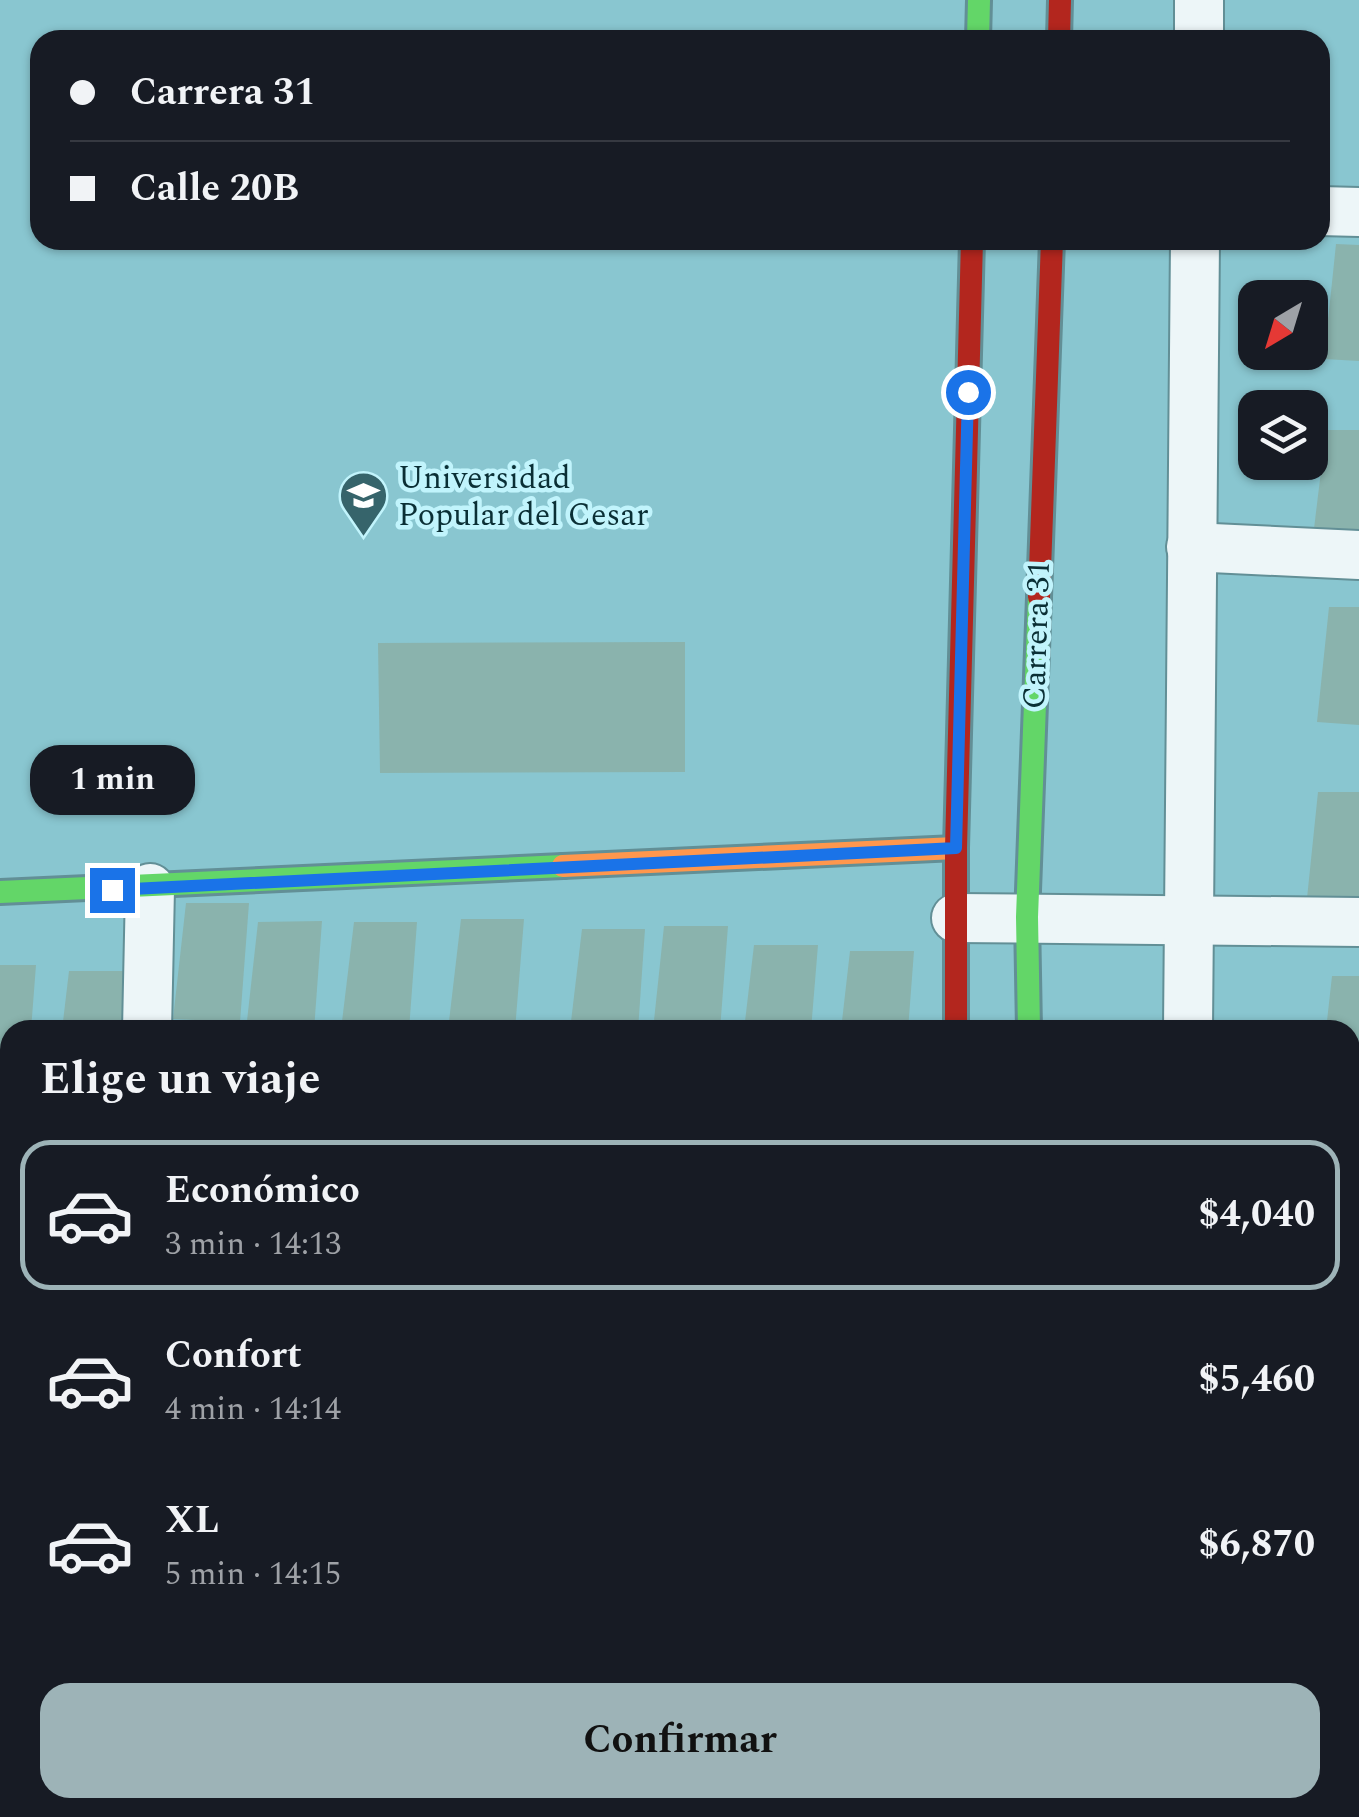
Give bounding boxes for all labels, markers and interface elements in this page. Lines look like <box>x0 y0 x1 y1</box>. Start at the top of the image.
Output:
text: Carrera 31 <box>130 64 316 122</box>
text: Calle 20B <box>130 160 299 218</box>
north arrow <box>1238 280 1328 370</box>
map controls <box>1238 280 1328 480</box>
route start <box>946 370 991 415</box>
button: layers <box>1238 390 1328 480</box>
place label: Universidad Popular del Cesar <box>398 454 649 540</box>
school or university icon: Universidad Popular del Cesar <box>337 470 389 538</box>
street label: Carrera 31 <box>1010 560 1064 710</box>
callout: 1 min <box>29 745 194 815</box>
text: 1 min <box>70 755 155 804</box>
route end <box>90 868 135 913</box>
text: Elige un viaje <box>40 1045 321 1114</box>
text: Económico <box>165 1162 360 1220</box>
icon: car <box>45 1170 135 1260</box>
text: $4,040 <box>1198 1186 1315 1244</box>
text: 3 min · 14:13 <box>165 1220 341 1269</box>
text: Confort <box>165 1327 302 1385</box>
icon: car <box>45 1335 135 1425</box>
text: $5,460 <box>1198 1351 1315 1409</box>
text: 4 min · 14:14 <box>165 1385 341 1434</box>
text: XL <box>165 1492 219 1550</box>
icon: car <box>45 1500 135 1590</box>
text: $6,870 <box>1198 1516 1315 1574</box>
text: 5 min · 14:15 <box>165 1550 341 1599</box>
button: Confirmar <box>40 1683 1320 1798</box>

